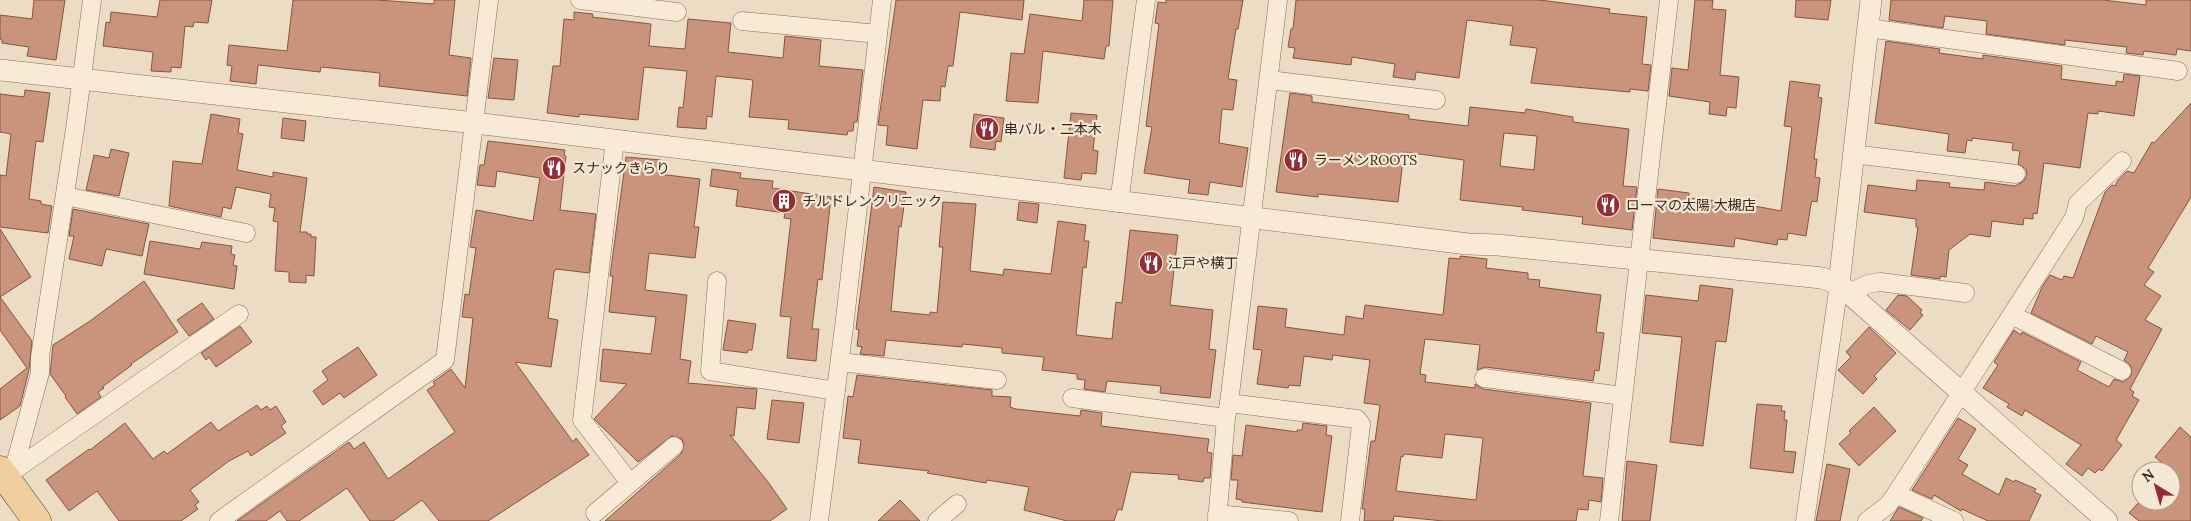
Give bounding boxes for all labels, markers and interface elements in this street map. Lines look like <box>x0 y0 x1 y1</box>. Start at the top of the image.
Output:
restaurant icon: 串バル・二本木 <box>974 116 1000 142</box>
place label: 串バル・二本木 <box>1004 120 1102 138</box>
restaurant icon: ラーメンROOTS <box>1283 147 1309 173</box>
place label: ラーメンROOTS <box>1314 151 1417 169</box>
restaurant icon: スナックきらり <box>541 155 567 181</box>
place label: スナックきらり <box>572 159 670 177</box>
building icon: チルドレンクリニック <box>771 188 797 214</box>
place label: チルドレンクリニック <box>802 192 942 210</box>
restaurant icon: ローマの太陽 大槻店 <box>1595 192 1621 218</box>
place label: ローマの太陽 大槻店 <box>1626 196 1756 214</box>
restaurant icon: 江戸や横丁 <box>1138 250 1164 276</box>
place label: 江戸や横丁 <box>1168 254 1238 272</box>
north arrow <box>2131 461 2181 511</box>
text: N <box>2138 465 2158 486</box>

